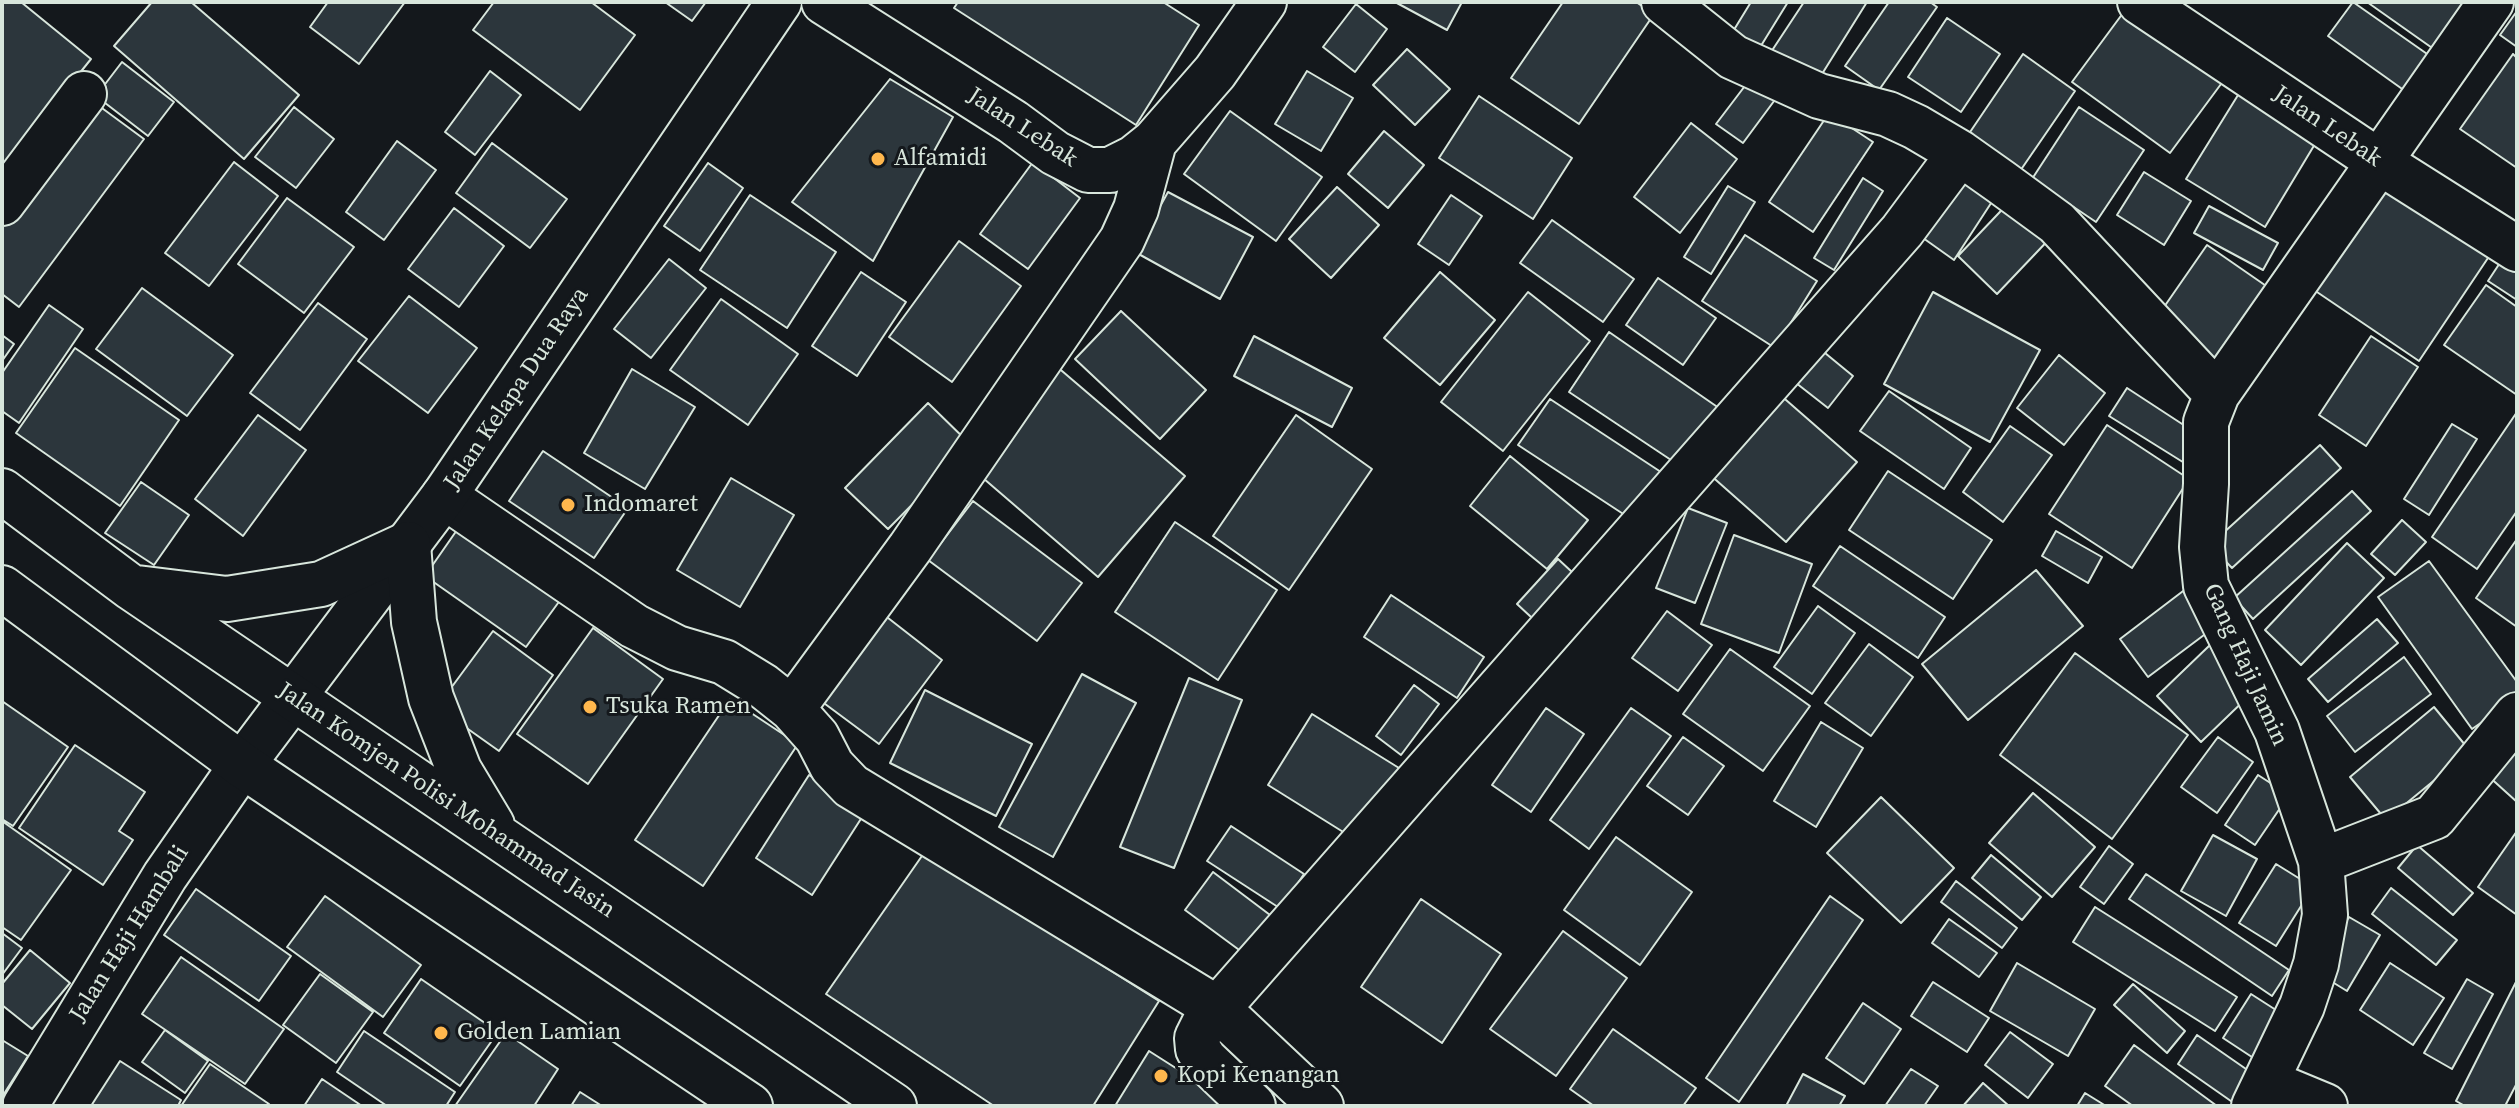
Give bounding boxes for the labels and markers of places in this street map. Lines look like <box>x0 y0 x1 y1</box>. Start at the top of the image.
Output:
place label: Alfamidi <box>894 145 987 173</box>
marker: Alfamidi <box>869 150 887 168</box>
place label: Indomaret <box>584 491 698 519</box>
marker: Indomaret <box>559 496 577 514</box>
place label: Tsuka Ramen <box>606 693 751 721</box>
marker: Tsuka Ramen <box>581 698 599 716</box>
place label: Golden Lamian <box>457 1019 621 1047</box>
marker: Golden Lamian <box>432 1024 450 1042</box>
place label: Kopi Kenangan <box>1177 1062 1340 1090</box>
marker: Kopi Kenangan <box>1152 1067 1170 1085</box>

